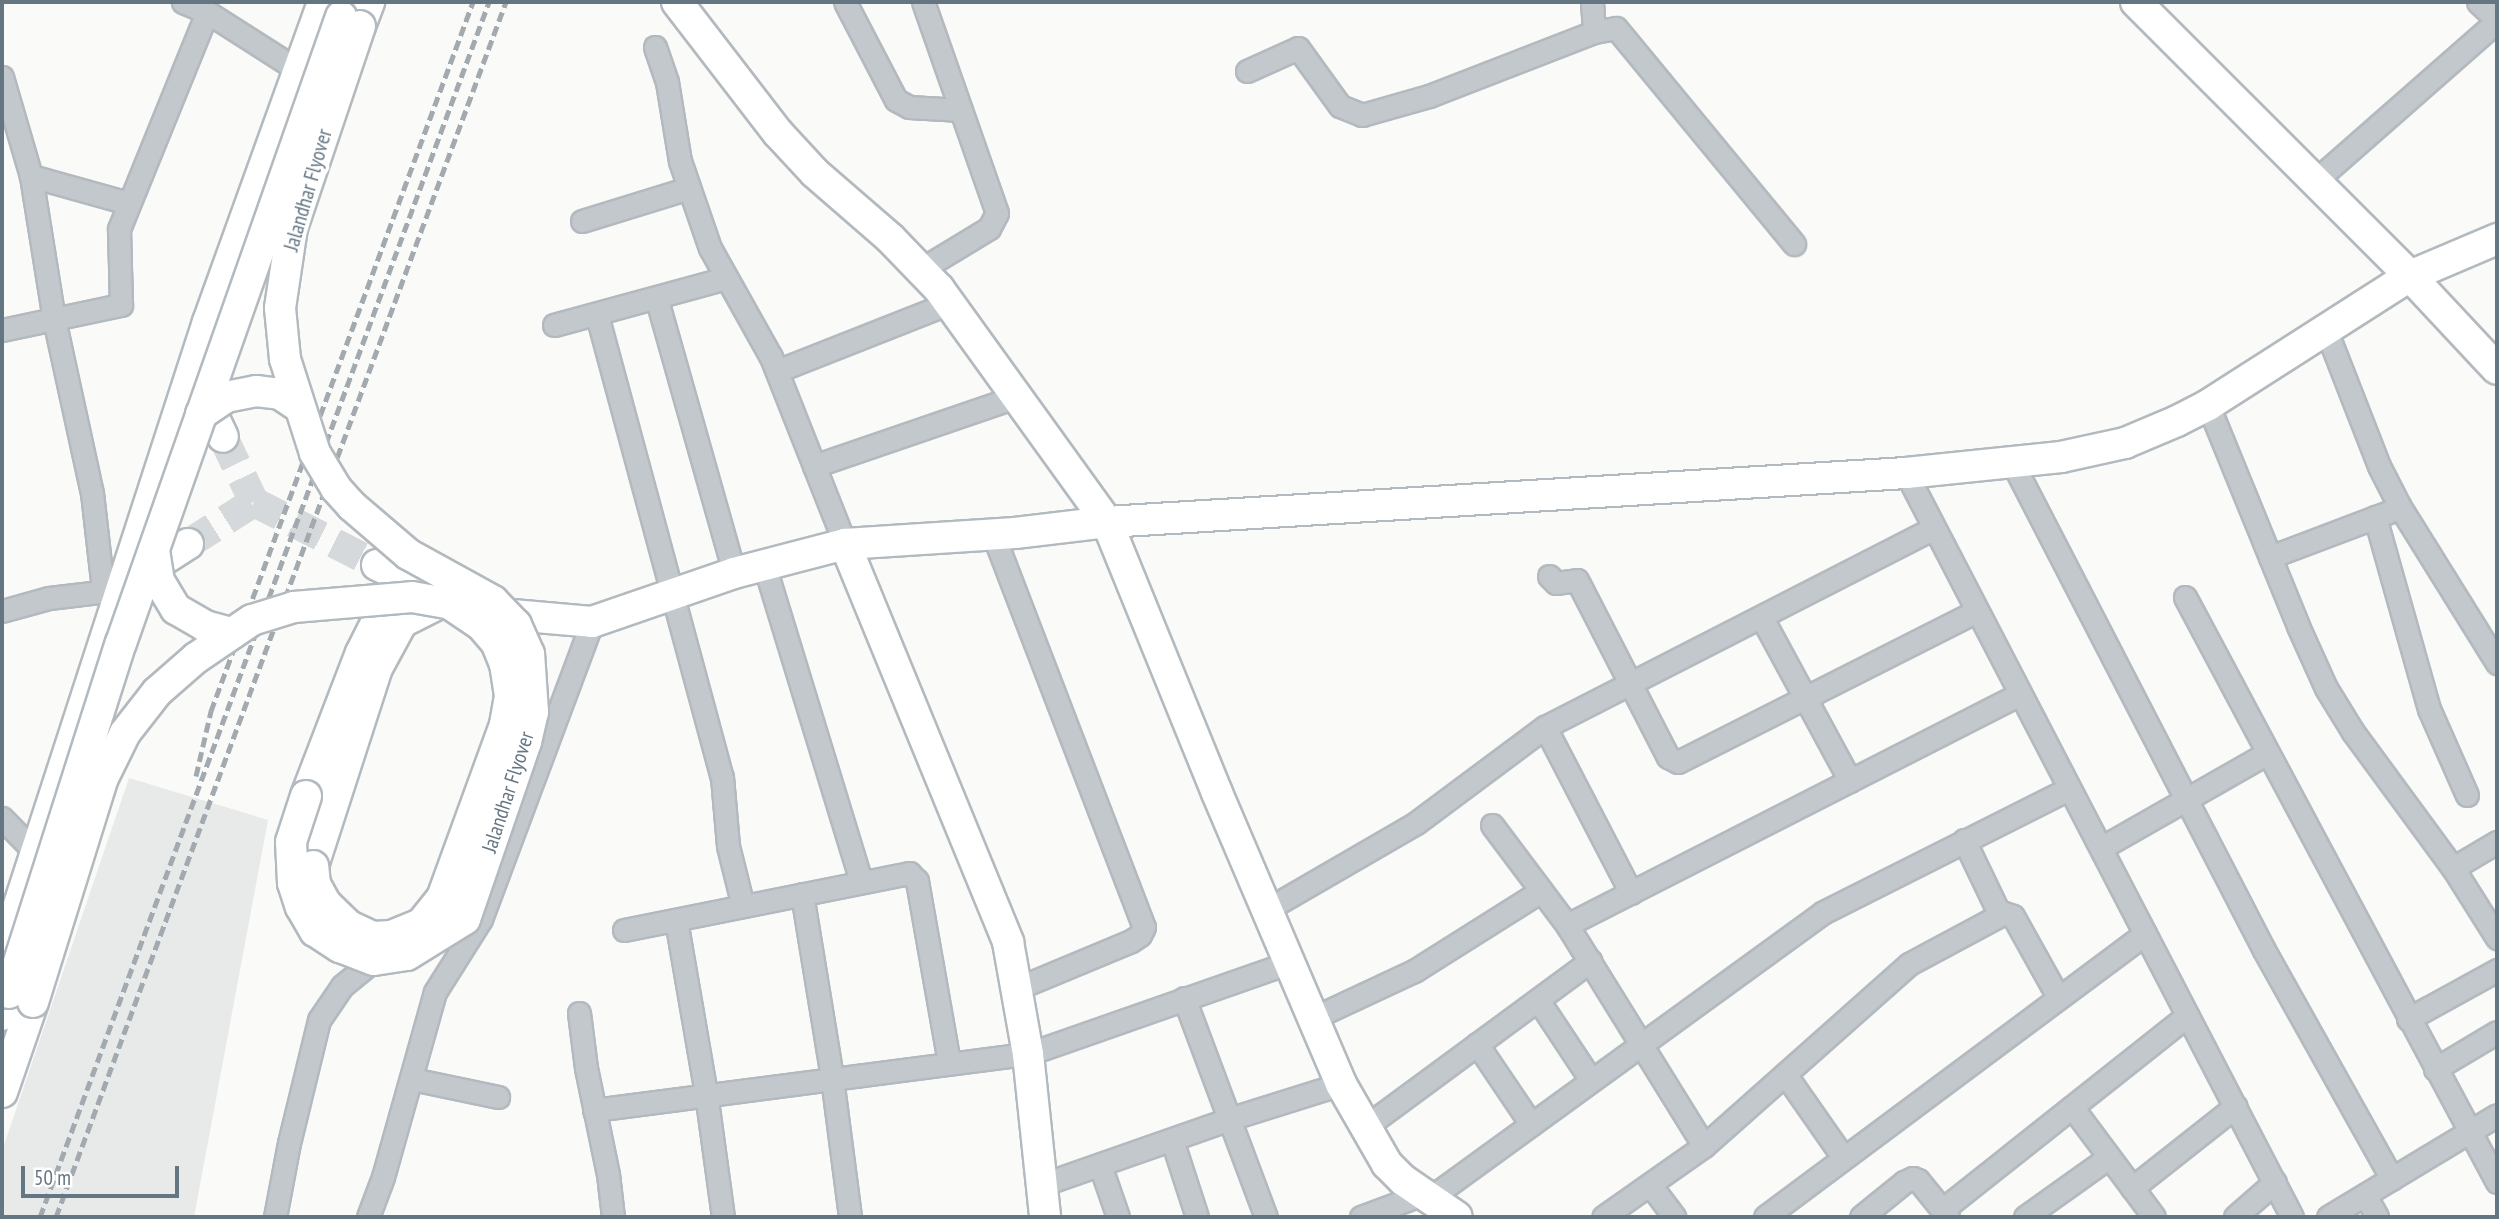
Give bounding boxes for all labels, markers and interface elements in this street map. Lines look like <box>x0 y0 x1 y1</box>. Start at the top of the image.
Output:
street label: Jalandhar Flyover <box>279 126 337 254</box>
street label: Jalandhar Flyover <box>477 728 539 856</box>
scale bar <box>24 1152 182 1196</box>
text: 50 m <box>34 1164 71 1191</box>

